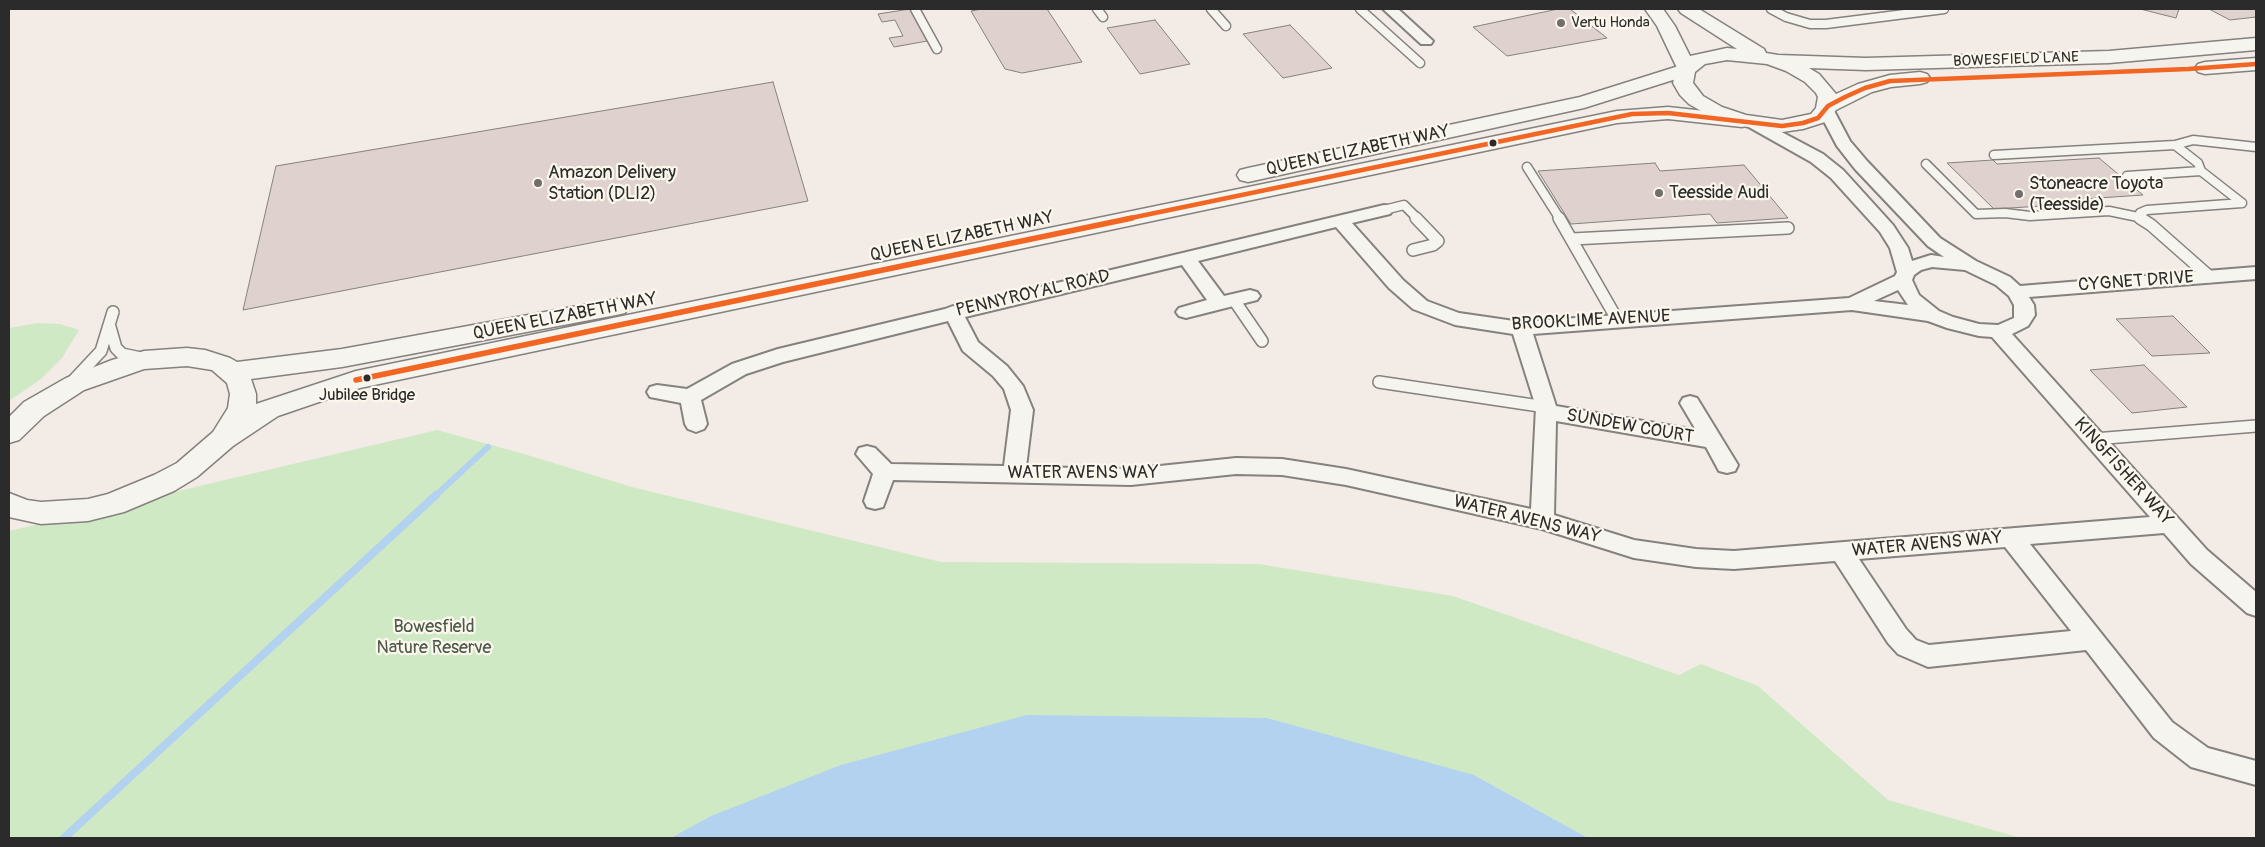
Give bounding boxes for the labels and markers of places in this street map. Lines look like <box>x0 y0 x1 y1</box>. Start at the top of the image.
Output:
place label: Vertu Honda <box>1571 14 1650 32</box>
marker: Vertu Honda <box>1555 17 1567 29</box>
unlabelled marker <box>1488 138 1498 148</box>
place label: Amazon Delivery Station (DLI2) <box>548 162 676 204</box>
place label: Stoneacre Toyota (Teesside) <box>2029 173 2163 215</box>
marker: Amazon Delivery Station (DLI2) <box>532 177 544 189</box>
place label: Teesside Audi <box>1669 182 1769 204</box>
marker: Teesside Audi <box>1653 187 1665 199</box>
marker: Stoneacre Toyota (Teesside) <box>2013 188 2025 200</box>
marker: Jubilee Bridge <box>362 373 372 383</box>
place label: Jubilee Bridge <box>319 386 415 406</box>

